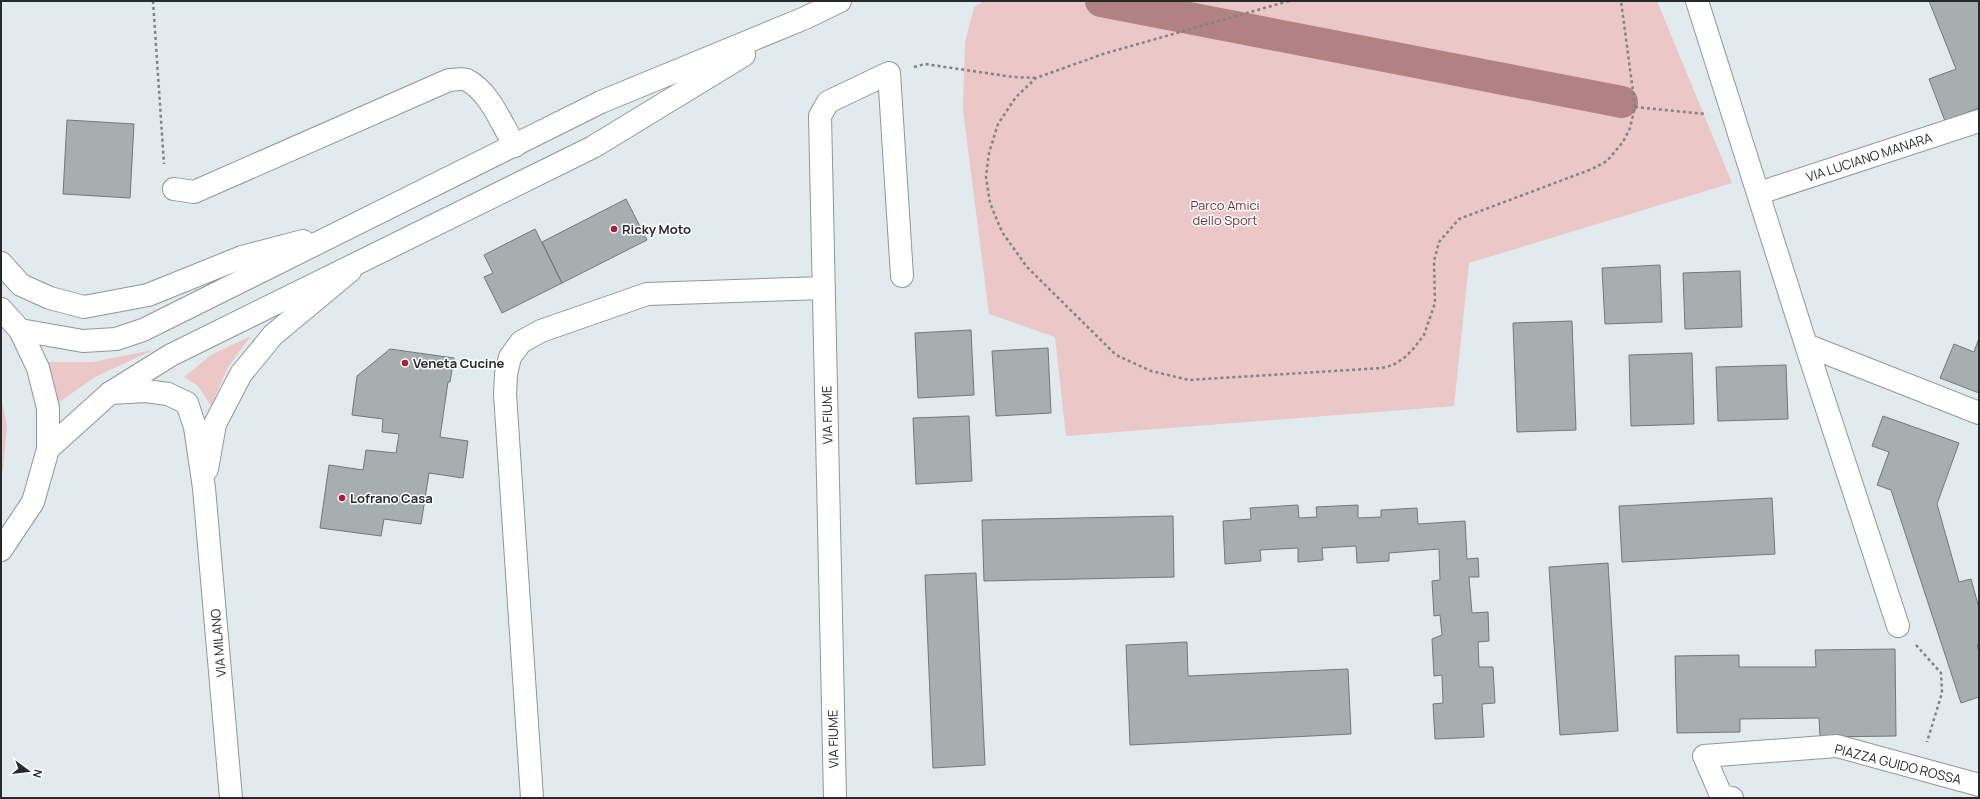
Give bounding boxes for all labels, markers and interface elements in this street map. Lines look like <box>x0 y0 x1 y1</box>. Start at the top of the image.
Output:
street label: VIA LUCIANO MANARA <box>1804 128 1934 186</box>
park label: Parco Amici dello Sport <box>1191 196 1259 229</box>
place label: Ricky Moto <box>622 220 691 238</box>
marker: Ricky Moto <box>609 224 619 234</box>
place label: Veneta Cucine <box>413 354 504 372</box>
marker: Veneta Cucine <box>400 358 410 368</box>
street label: VIA FIUME <box>817 385 837 445</box>
place label: Lofrano Casa <box>350 489 433 507</box>
marker: Lofrano Casa <box>337 493 347 503</box>
street label: VIA MILANO <box>206 607 230 678</box>
street label: VIA FIUME <box>823 709 843 769</box>
street label: PIAZZA GUIDO ROSSA <box>1833 740 1963 788</box>
north arrow <box>8 751 48 791</box>
text: N <box>30 768 46 780</box>

